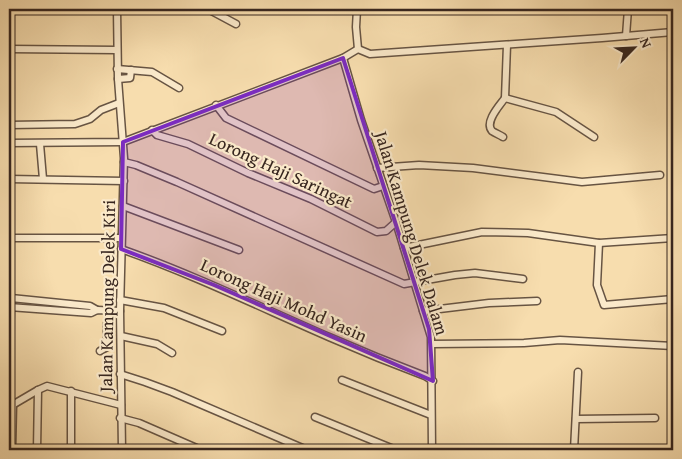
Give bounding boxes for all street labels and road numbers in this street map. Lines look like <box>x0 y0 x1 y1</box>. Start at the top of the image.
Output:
street label: Lorong Haji Saringat <box>205 125 358 215</box>
street label: Jalan Kampung Delek Dalam <box>368 126 456 339</box>
street label: Jalan Kampung Delek Kiri <box>92 200 122 394</box>
street label: Lorong Haji Mohd Yasin <box>196 251 372 349</box>

